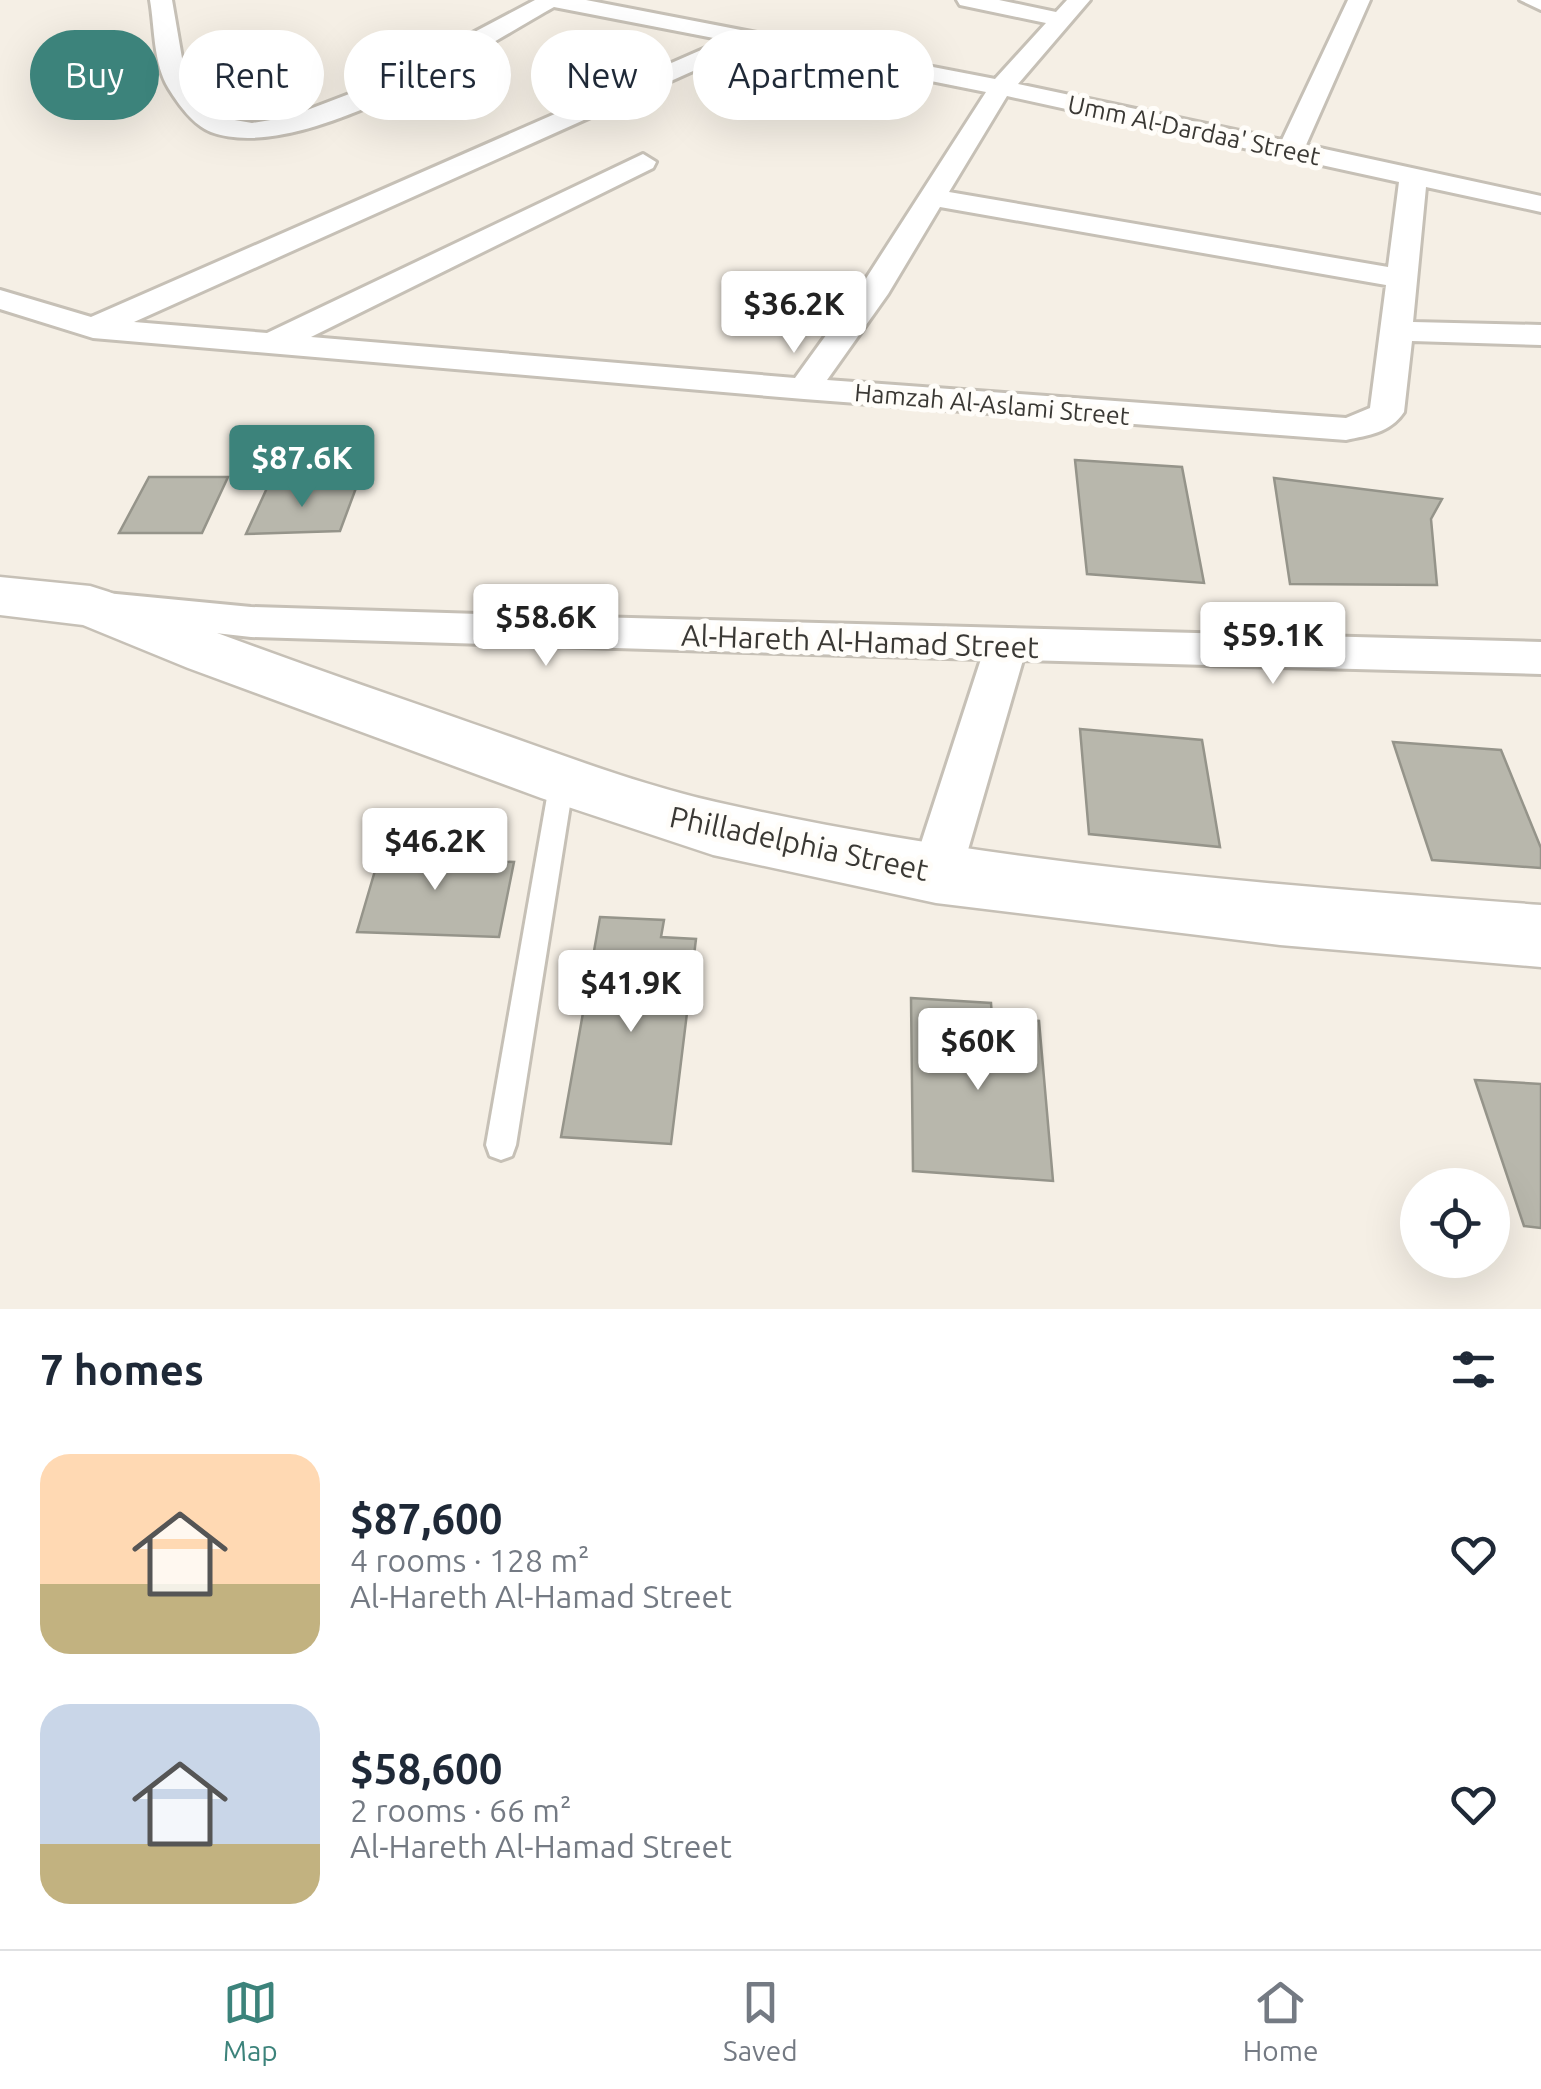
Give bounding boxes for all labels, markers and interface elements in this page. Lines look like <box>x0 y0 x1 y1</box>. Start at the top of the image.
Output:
chip: Buy <box>30 30 159 120</box>
chip: Rent <box>179 30 324 120</box>
chip: Filters <box>344 30 511 120</box>
chip: New <box>531 30 673 120</box>
chip: Apartment <box>693 30 934 120</box>
street label: Umm Al-Dardaa' Street <box>1065 90 1323 170</box>
pin: $36.2K <box>713 271 875 356</box>
text: $36.2K <box>743 285 845 321</box>
street label: Hamzah Al-Aslami Street <box>853 378 1131 430</box>
pin: $87.6K <box>221 425 383 510</box>
text: $87.6K <box>251 439 353 475</box>
pin: $58.6K <box>465 584 627 669</box>
text: $58.6K <box>495 598 597 634</box>
pin: $59.1K <box>1192 602 1354 687</box>
text: $59.1K <box>1222 616 1324 652</box>
street label: Al-Hareth Al-Hamad Street <box>681 618 1040 664</box>
street label: Philladelphia Street <box>667 799 932 887</box>
pin: $46.2K <box>354 808 516 893</box>
text: $46.2K <box>384 822 486 858</box>
pin: $41.9K <box>550 950 712 1035</box>
text: $41.9K <box>580 964 682 1000</box>
pin: $60K <box>919 1008 1037 1093</box>
text: $60K <box>940 1022 1016 1058</box>
map controls <box>1400 1168 1510 1278</box>
button: locate <box>1400 1168 1510 1278</box>
icon: filters <box>1446 1342 1501 1397</box>
text: 7 homes <box>40 1346 204 1393</box>
icon: home <box>120 1494 240 1614</box>
text: $87,600 <box>350 1495 502 1542</box>
icon: heart <box>1446 1527 1501 1582</box>
text: 4 rooms · 128 m² <box>350 1542 590 1578</box>
text: Al-Hareth Al-Hamad Street <box>350 1578 732 1614</box>
icon: home <box>120 1744 240 1864</box>
text: $58,600 <box>350 1745 502 1792</box>
icon: heart <box>1446 1777 1501 1832</box>
text: 2 rooms · 66 m² <box>350 1792 571 1828</box>
text: Al-Hareth Al-Hamad Street <box>350 1828 732 1864</box>
tab: Map <box>223 1975 278 2066</box>
tab: Saved <box>723 1975 798 2066</box>
tab: Home <box>1243 1975 1318 2066</box>

